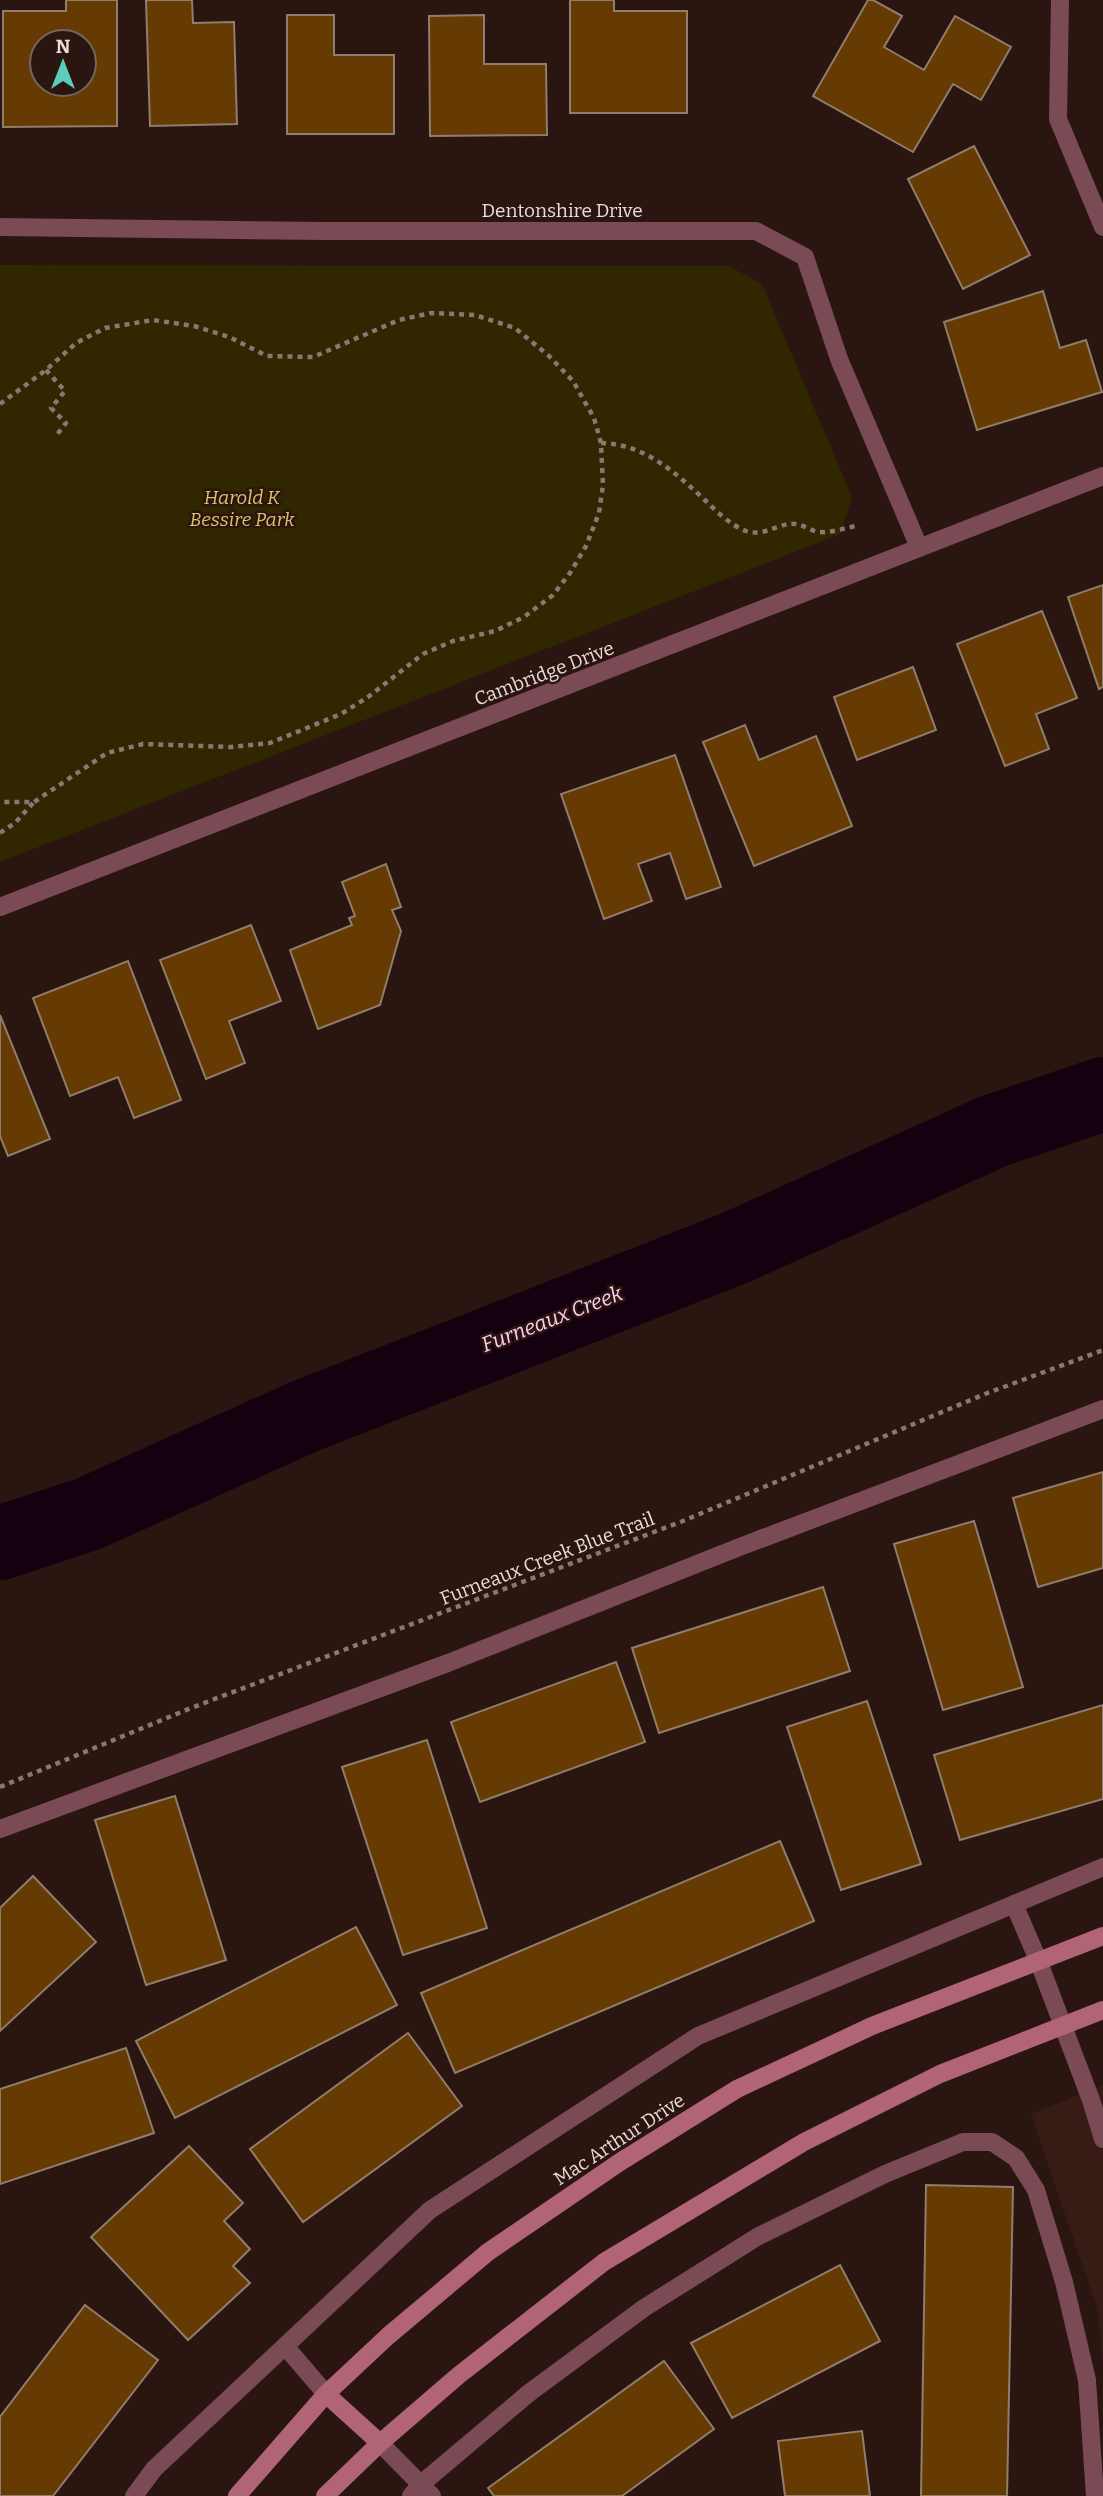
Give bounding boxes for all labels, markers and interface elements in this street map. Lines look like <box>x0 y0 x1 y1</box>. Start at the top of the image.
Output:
north arrow <box>28 28 98 98</box>
text: N <box>56 35 71 58</box>
street label: Dentonshire Drive <box>481 199 643 222</box>
park label: Harold K Bessire Park <box>189 486 295 531</box>
street label: Cambridge Drive <box>471 636 617 711</box>
water label: Furneaux Creek <box>478 1280 627 1358</box>
street label: Furneaux Creek Blue Trail <box>437 1507 658 1610</box>
street label: Mac Arthur Drive <box>550 2089 689 2190</box>

